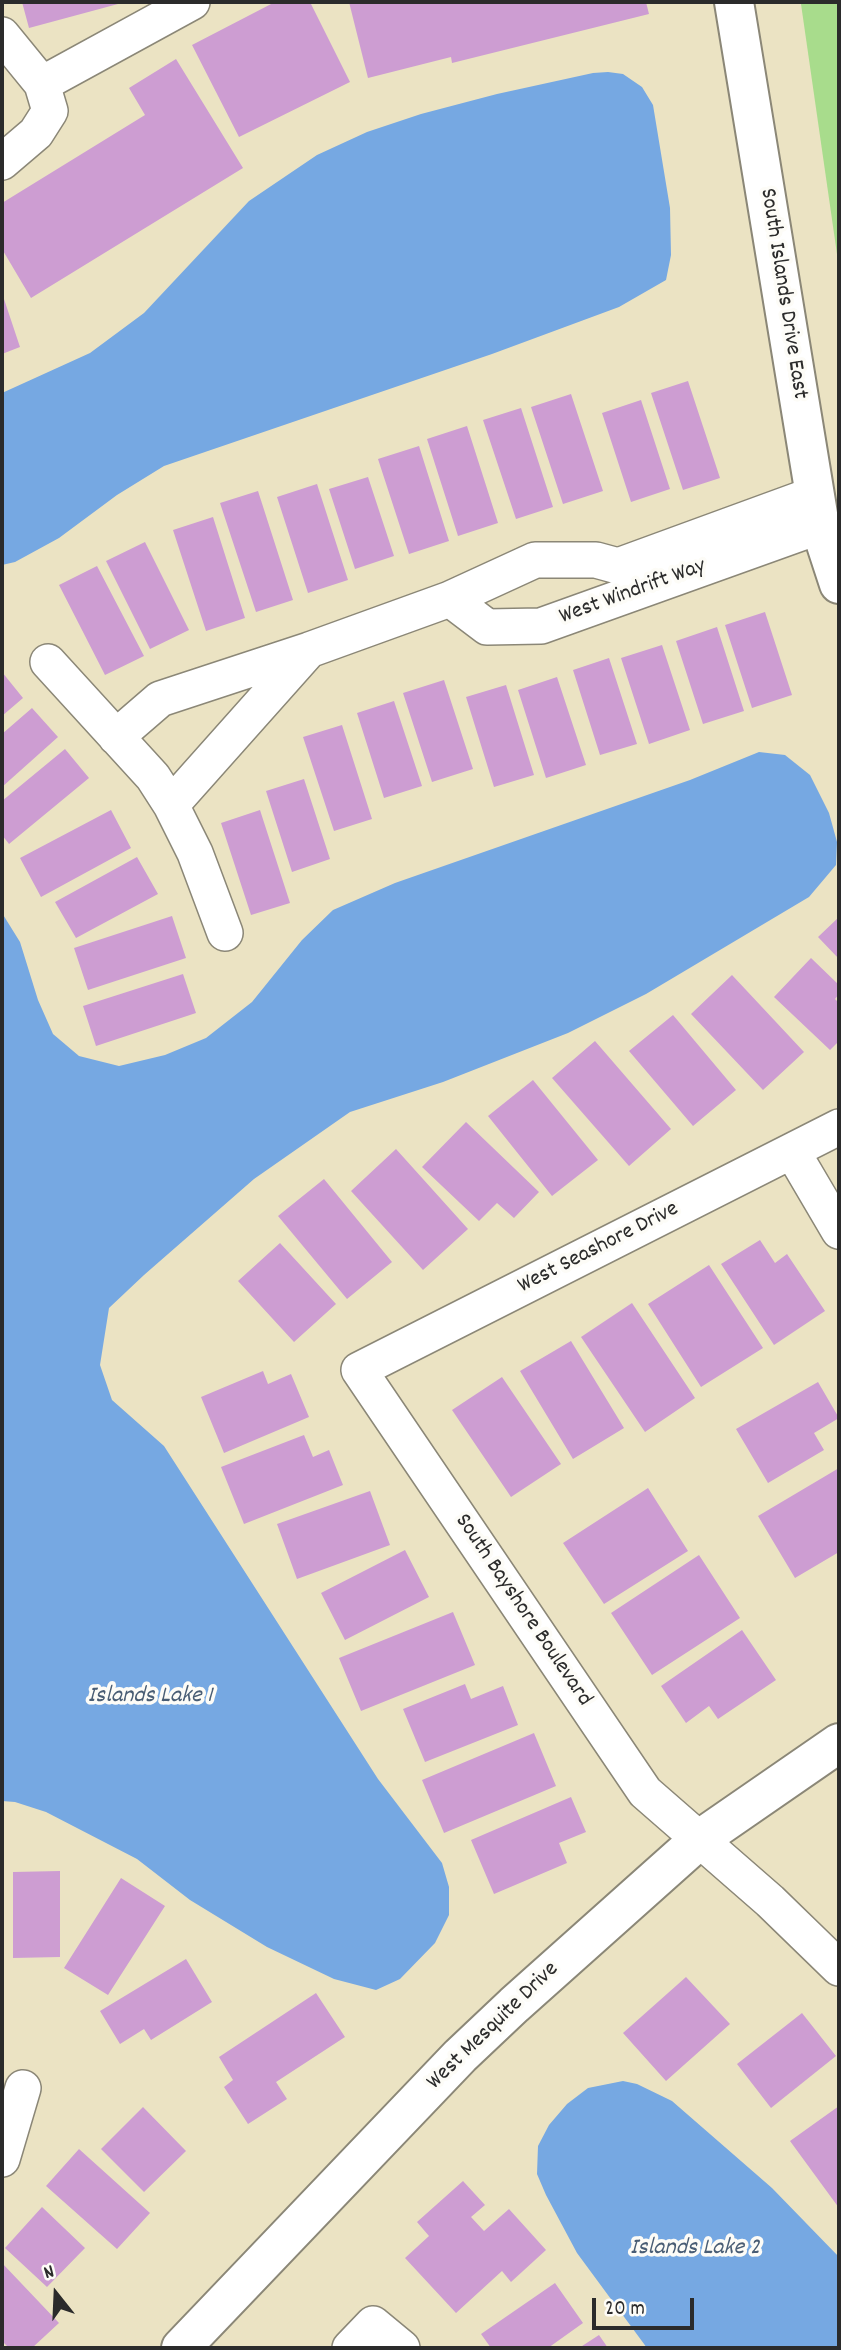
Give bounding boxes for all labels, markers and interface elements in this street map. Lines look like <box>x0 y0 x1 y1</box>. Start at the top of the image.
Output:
street label: South Islands Drive East <box>752 187 812 401</box>
street label: West Windrift Way <box>556 554 710 632</box>
street label: West Seashore Drive <box>514 1197 684 1301</box>
street label: South Bayshore Boulevard <box>447 1509 597 1713</box>
water label: Islands Lake 1 <box>88 1684 212 1712</box>
street label: West Mesquite Drive <box>422 1957 566 2097</box>
water label: Islands Lake 2 <box>630 2236 760 2264</box>
north arrow <box>21 2259 91 2329</box>
text: N <box>41 2259 58 2288</box>
scale bar <box>596 2284 698 2328</box>
text: 20 m <box>605 2295 645 2325</box>

